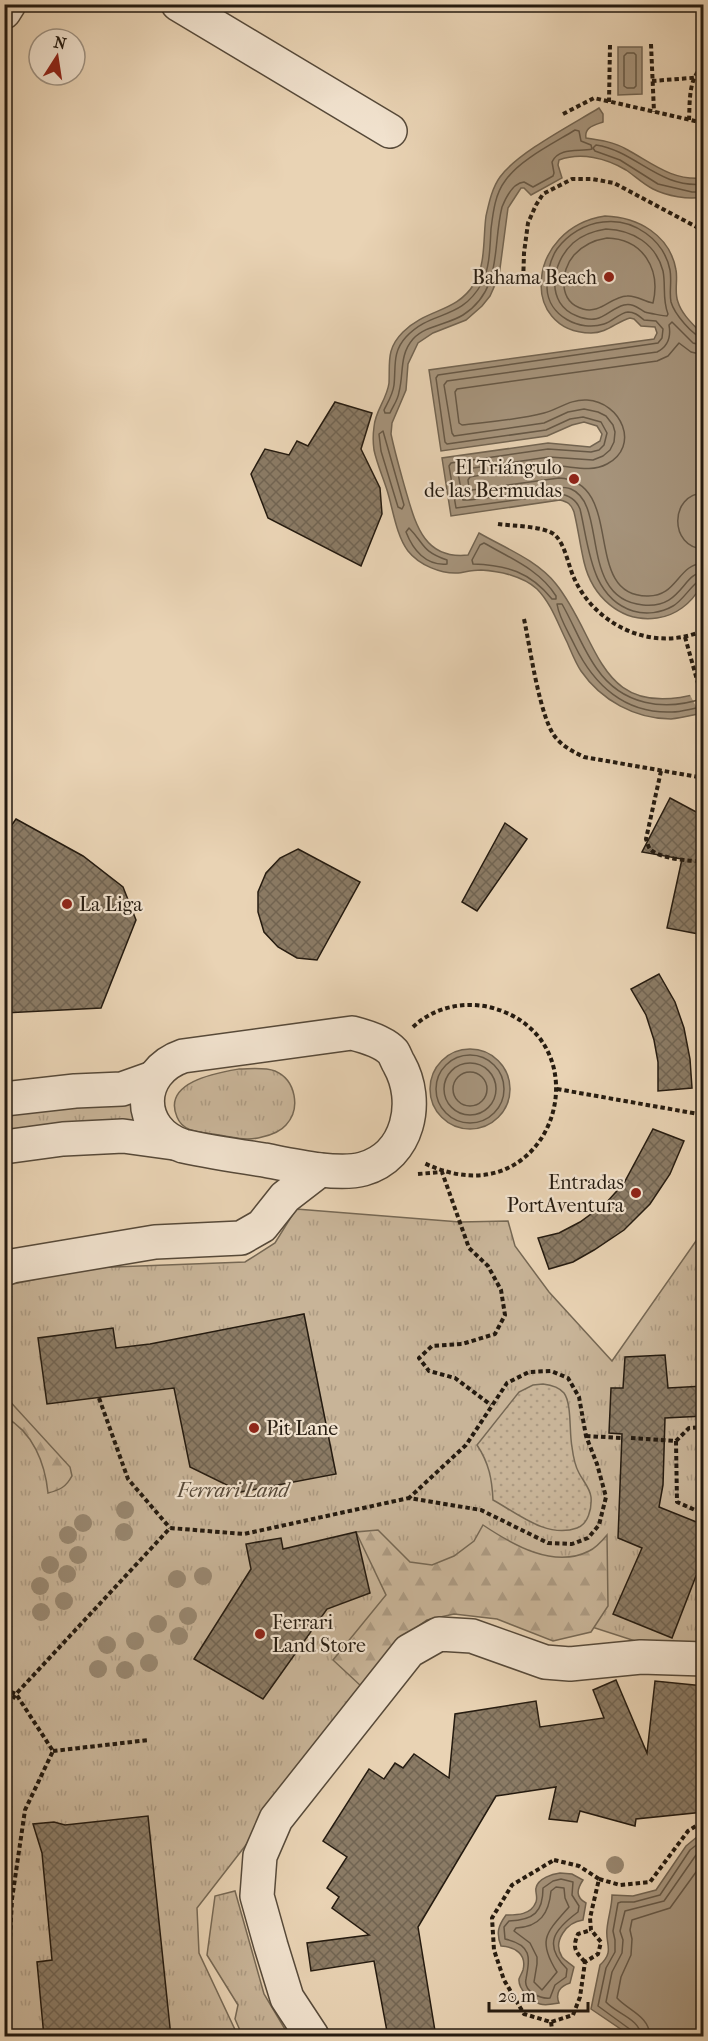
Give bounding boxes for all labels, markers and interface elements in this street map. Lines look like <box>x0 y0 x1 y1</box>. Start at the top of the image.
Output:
north arrow <box>27 27 87 87</box>
text: N <box>52 32 69 54</box>
place label: Bahama Beach <box>472 266 598 289</box>
marker: Bahama Beach <box>602 270 616 284</box>
place label: El Triángulo de las Bermudas <box>424 456 562 502</box>
marker: El Triángulo de las Bermudas <box>567 472 581 486</box>
place label: La Liga <box>79 893 143 916</box>
marker: La Liga <box>60 897 74 911</box>
place label: Entradas PortAventura <box>507 1171 625 1217</box>
marker: Entradas PortAventura <box>629 1186 643 1200</box>
place label: Pit Lane <box>266 1417 338 1440</box>
marker: Pit Lane <box>247 1421 261 1435</box>
park label: Ferrari Land <box>176 1479 292 1502</box>
place label: Ferrari Land Store <box>272 1611 366 1657</box>
marker: Ferrari Land Store <box>253 1627 267 1641</box>
scale bar <box>489 1975 588 2013</box>
text: 20 m <box>498 1986 536 2007</box>

